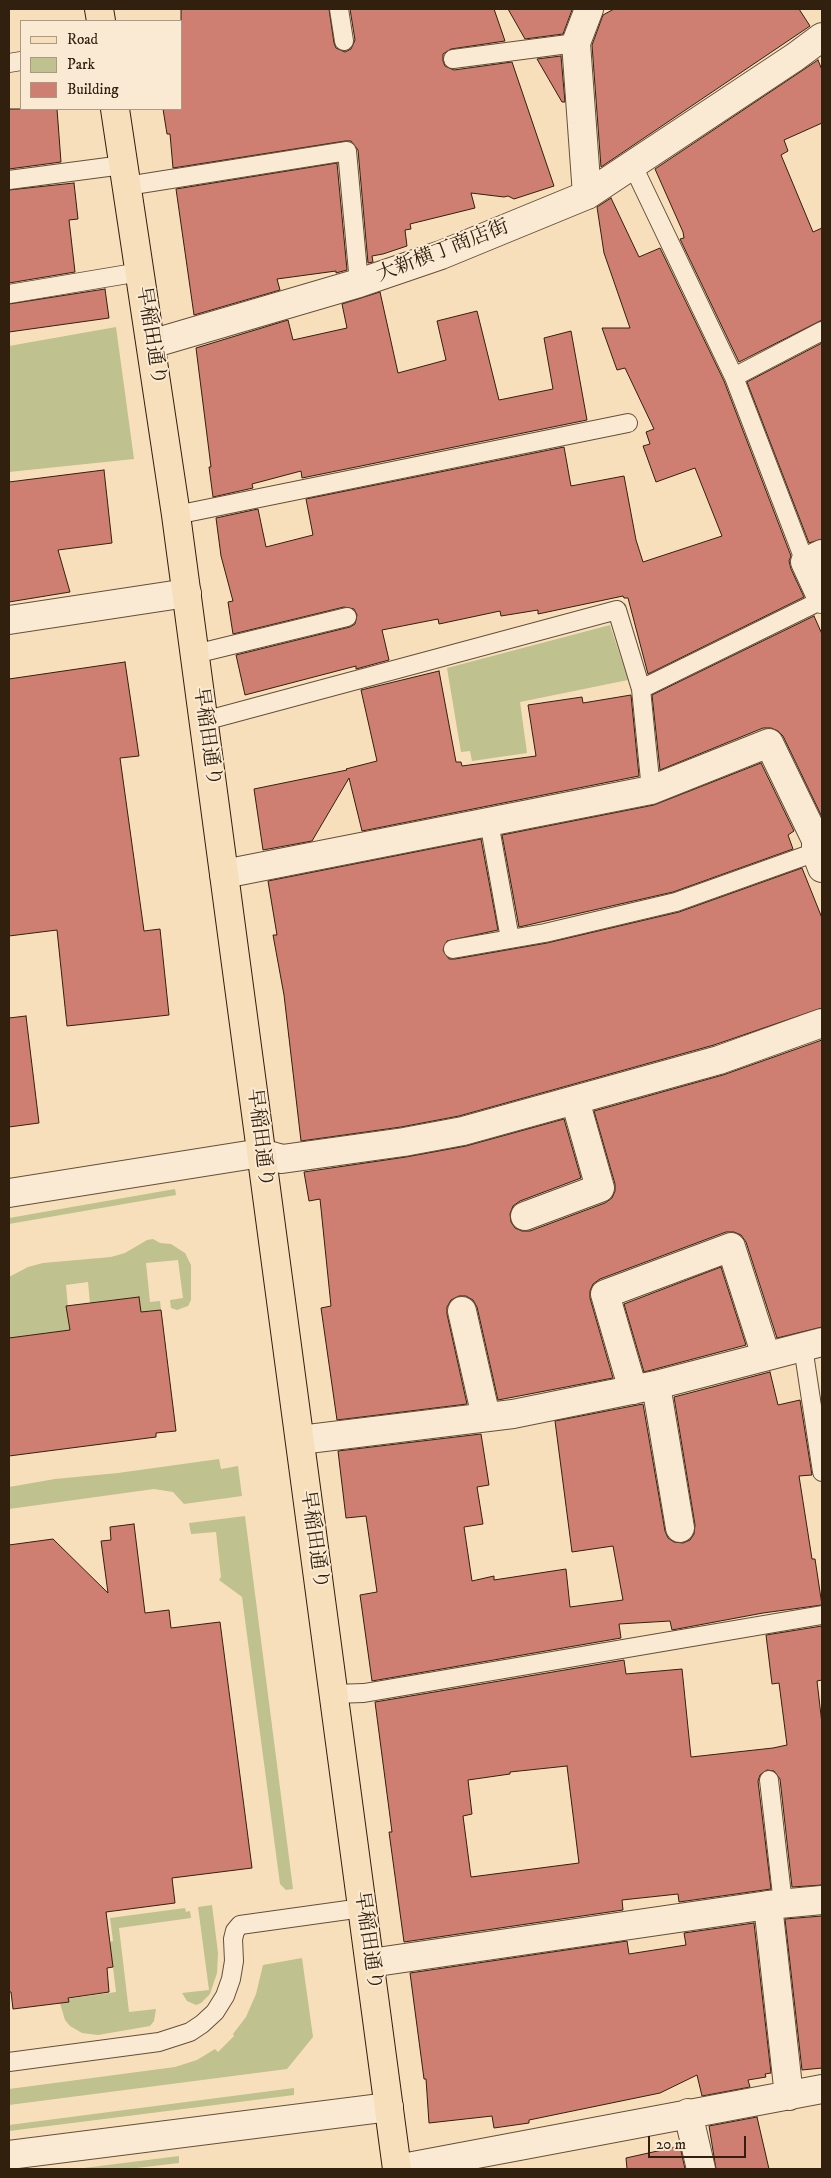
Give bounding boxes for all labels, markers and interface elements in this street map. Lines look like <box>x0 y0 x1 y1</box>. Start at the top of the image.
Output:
legend <box>20 20 182 110</box>
text: Road <box>67 30 98 49</box>
text: Park <box>67 55 95 74</box>
text: Building <box>67 80 119 99</box>
street label: 大新横丁商店街 <box>373 216 513 288</box>
street label: 早稲田通り <box>130 285 170 387</box>
street label: 早稲田通り <box>187 686 225 788</box>
street label: 早稲田通り <box>241 1087 277 1189</box>
street label: 早稲田通り <box>294 1489 332 1591</box>
street label: 早稲田通り <box>348 1890 386 1992</box>
scale bar <box>651 2126 748 2158</box>
text: 20 m <box>656 2135 686 2154</box>

